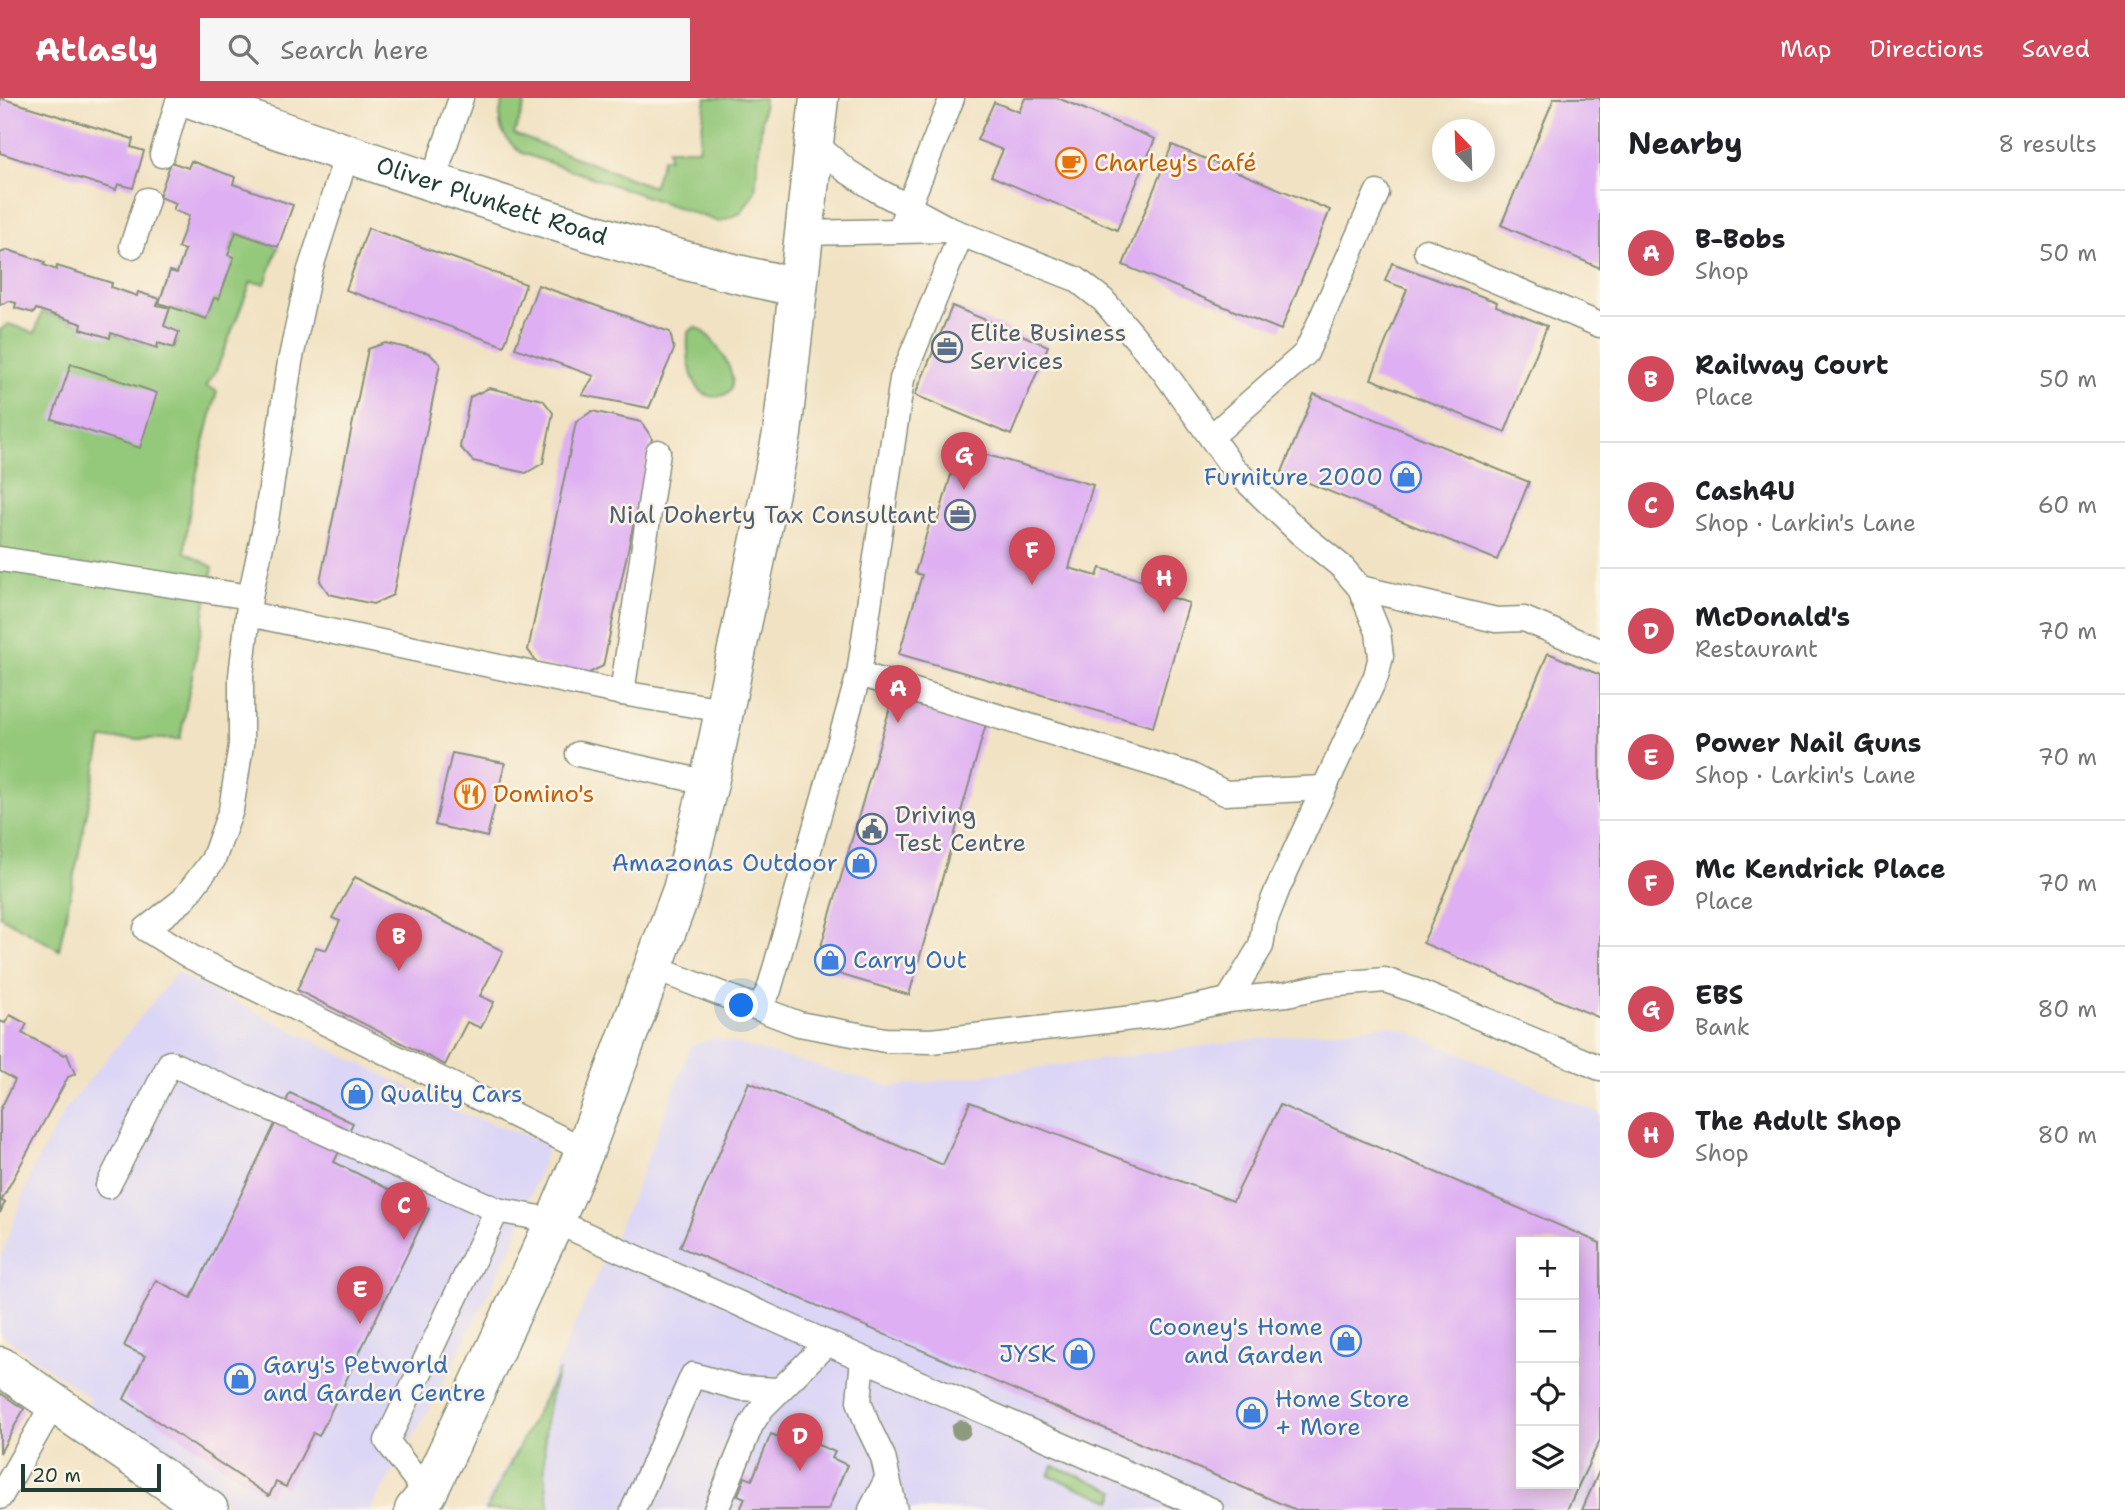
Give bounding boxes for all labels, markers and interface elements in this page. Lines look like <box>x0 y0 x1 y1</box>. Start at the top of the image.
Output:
search box <box>200 18 690 81</box>
text: Atlasly <box>35 27 158 72</box>
icon: search <box>224 30 262 68</box>
text: Search here <box>280 32 429 67</box>
text: Map <box>1780 33 1831 65</box>
text: Directions <box>1869 33 1984 65</box>
text: Saved <box>2022 33 2090 65</box>
north arrow <box>1432 119 1495 182</box>
text: Nearby <box>1628 123 1743 164</box>
text: 8 results <box>1998 129 2097 159</box>
cafe icon: Charley's Café <box>1054 146 1088 180</box>
place label: Charley's Café <box>1094 147 1257 179</box>
street label: Oliver Plunkett Road <box>372 149 611 253</box>
text: B-Bobs <box>1695 221 1785 256</box>
text: A <box>1642 238 1660 268</box>
text: 50 m <box>2039 238 2097 268</box>
text: Shop <box>1695 256 1749 286</box>
place label: Elite Business Services <box>970 317 1126 377</box>
office icon: Elite Business Services <box>930 330 964 364</box>
text: Railway Court <box>1695 347 1888 382</box>
text: B <box>1644 364 1658 394</box>
text: 50 m <box>2039 364 2097 394</box>
text: Place <box>1695 382 1754 412</box>
pin: G <box>941 432 987 490</box>
shop icon: Furniture 2000 <box>1389 460 1423 494</box>
place label: Furniture 2000 <box>1204 461 1383 493</box>
text: Cash4U <box>1695 473 1795 508</box>
text: C <box>1644 490 1658 520</box>
text: 60 m <box>2038 490 2097 520</box>
office icon: Nial Doherty Tax Consultant <box>943 498 977 532</box>
place label: Nial Doherty Tax Consultant <box>609 499 937 531</box>
text: Shop · Larkin's Lane <box>1695 508 1916 538</box>
pin: F <box>1009 527 1055 585</box>
pin: H <box>1141 555 1187 613</box>
text: McDonald's <box>1695 599 1850 634</box>
text: D <box>1643 616 1659 646</box>
text: 70 m <box>2038 616 2097 646</box>
text: Restaurant <box>1695 634 1818 664</box>
pin: A <box>875 665 921 723</box>
text: Power Nail Guns <box>1695 725 1921 760</box>
text: E <box>1643 742 1659 772</box>
text: 70 m <box>2038 742 2097 772</box>
text: Shop · Larkin's Lane <box>1695 760 1916 790</box>
restaurant icon: Domino's <box>453 777 487 811</box>
place label: Domino's <box>493 778 594 810</box>
place label: Driving Test Centre <box>895 799 1026 859</box>
public building icon: Driving Test Centre <box>855 812 889 846</box>
shop icon: Amazonas Outdoor <box>844 846 878 880</box>
place label: Amazonas Outdoor <box>612 847 838 879</box>
text: Mc Kendrick Place <box>1695 851 1946 886</box>
text: F <box>1644 868 1658 898</box>
text: 70 m <box>2038 868 2097 898</box>
text: Place <box>1695 886 1754 916</box>
pin: B <box>376 913 422 971</box>
shop icon: Carry Out <box>813 943 847 977</box>
place label: Carry Out <box>853 944 967 976</box>
text: EBS <box>1695 977 1743 1012</box>
your location <box>724 988 758 1022</box>
text: G <box>1642 994 1660 1024</box>
text: 80 m <box>2038 994 2097 1024</box>
text: Bank <box>1695 1012 1750 1042</box>
shop icon: Quality Cars <box>340 1077 374 1111</box>
place label: Quality Cars <box>380 1078 523 1110</box>
text: The Adult Shop <box>1695 1103 1901 1138</box>
text: H <box>1643 1120 1659 1150</box>
text: 80 m <box>2038 1120 2097 1150</box>
text: Shop <box>1695 1138 1749 1168</box>
pin: C <box>381 1182 427 1240</box>
map controls <box>1516 1237 1579 1489</box>
button: + <box>1516 1237 1579 1300</box>
pin: E <box>337 1266 383 1324</box>
button: − <box>1516 1300 1579 1363</box>
place label: Cooney's Home and Garden <box>1148 1311 1323 1371</box>
shop icon: Cooney's Home and Garden <box>1329 1324 1363 1358</box>
shop icon: JYSK <box>1062 1337 1096 1371</box>
place label: JYSK <box>999 1338 1056 1370</box>
place label: Gary's Petworld and Garden Centre <box>263 1349 486 1409</box>
shop icon: Gary's Petworld and Garden Centre <box>223 1362 257 1396</box>
button: locate <box>1516 1363 1579 1426</box>
place label: Home Store + More <box>1275 1383 1410 1443</box>
shop icon: Home Store + More <box>1235 1396 1269 1430</box>
pin: D <box>777 1413 823 1471</box>
button: layers <box>1516 1426 1579 1489</box>
scale bar <box>21 1461 161 1493</box>
text: 20 m <box>32 1463 81 1488</box>

